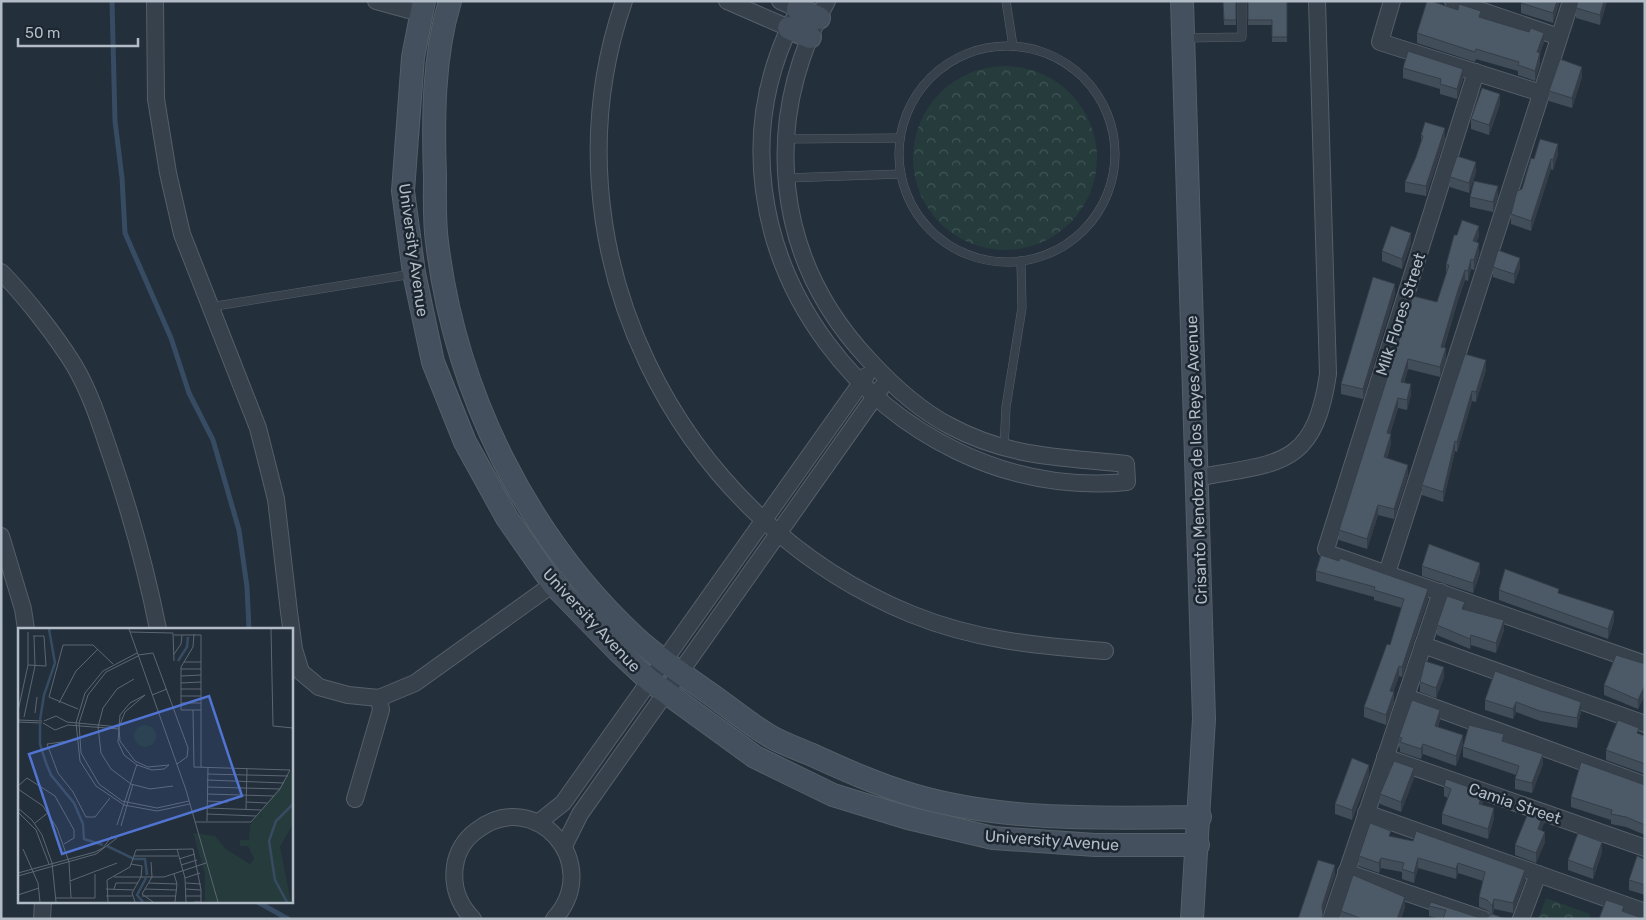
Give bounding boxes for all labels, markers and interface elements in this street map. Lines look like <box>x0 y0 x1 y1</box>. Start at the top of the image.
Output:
scale bar <box>18 15 138 47</box>
text: 50 m <box>25 24 60 42</box>
street label: University Avenue <box>395 182 432 318</box>
street label: Milk Flores Street <box>1372 250 1429 378</box>
street label: Crisanto Mendoza de los Reyes Avenue <box>1182 315 1211 605</box>
street label: University Avenue <box>539 565 645 676</box>
inset map <box>18 628 292 902</box>
street label: Camia Street <box>1466 779 1564 828</box>
street label: University Avenue <box>984 826 1120 855</box>

